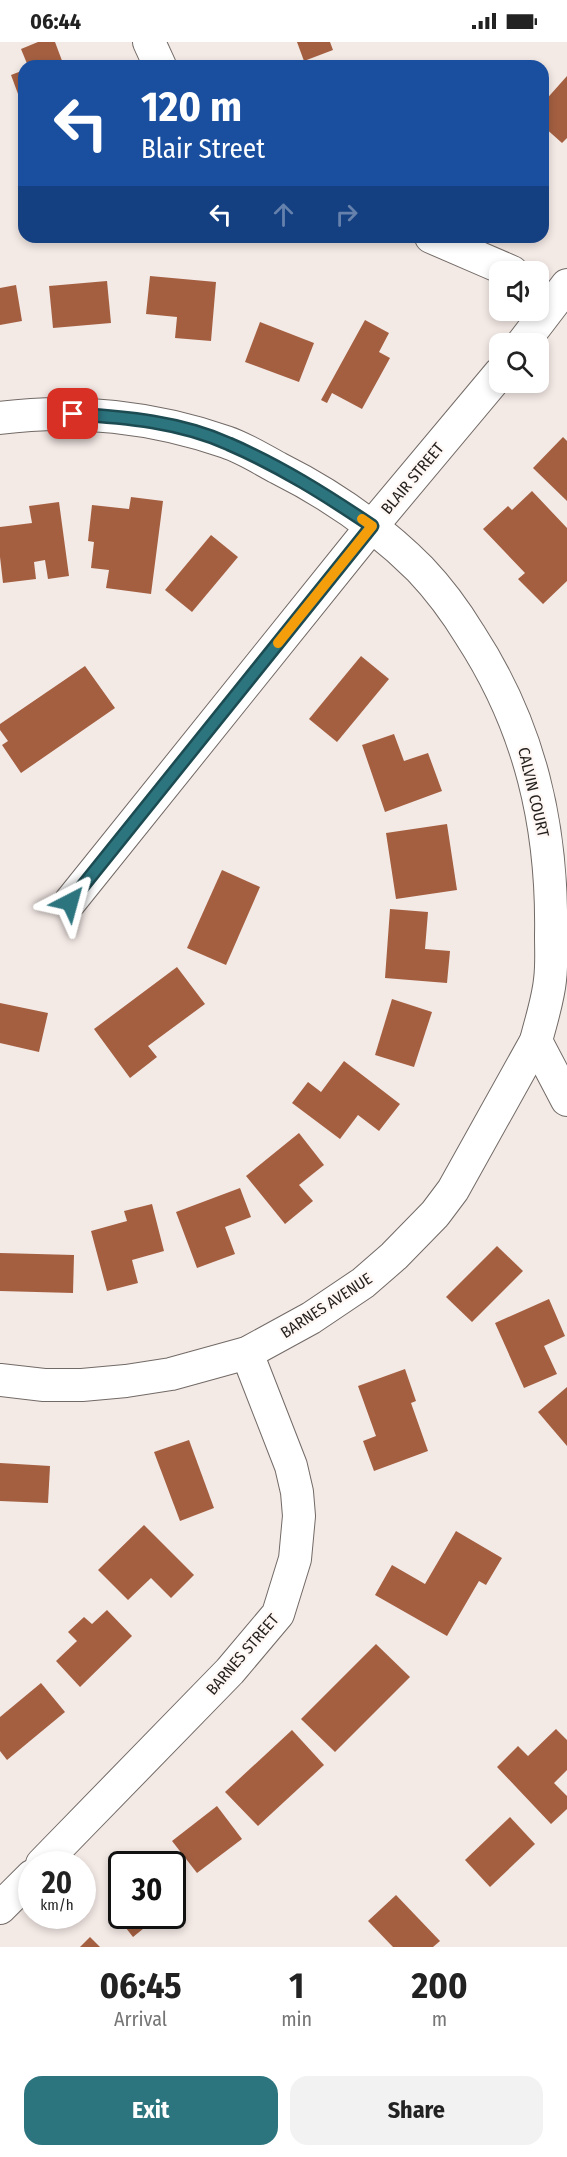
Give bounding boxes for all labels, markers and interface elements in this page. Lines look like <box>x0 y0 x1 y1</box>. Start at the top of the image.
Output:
text: 06:44 <box>30 8 81 35</box>
text: 120 m <box>141 82 242 132</box>
icon: left <box>42 84 120 162</box>
text: Blair Street <box>141 133 265 165</box>
icon: left <box>204 198 237 231</box>
icon: ahead <box>267 198 300 231</box>
icon: right <box>330 198 363 231</box>
map controls <box>489 261 549 393</box>
button: sound <box>489 261 549 321</box>
button: search <box>489 333 549 393</box>
pin <box>47 388 98 439</box>
icon: arrive <box>56 397 89 430</box>
street label: BLAIR STREET <box>377 438 448 518</box>
street label: CALVIN COURT <box>514 745 553 839</box>
position arrow <box>38 870 102 934</box>
street label: BARNES AVENUE <box>277 1269 375 1342</box>
street label: BARNES STREET <box>202 1610 283 1699</box>
speed limit sign: 30 <box>108 1851 186 1929</box>
text: 20 <box>42 1865 72 1901</box>
text: km/h <box>40 1896 74 1914</box>
text: 06:45 <box>99 1964 182 2008</box>
text: 1 <box>289 1964 304 2008</box>
text: 200 <box>412 1964 468 2008</box>
text: Arrival <box>114 2007 167 2031</box>
text: min <box>281 2007 312 2031</box>
text: m <box>432 2007 447 2031</box>
button: Exit <box>24 2076 278 2145</box>
button: Share <box>290 2076 543 2145</box>

